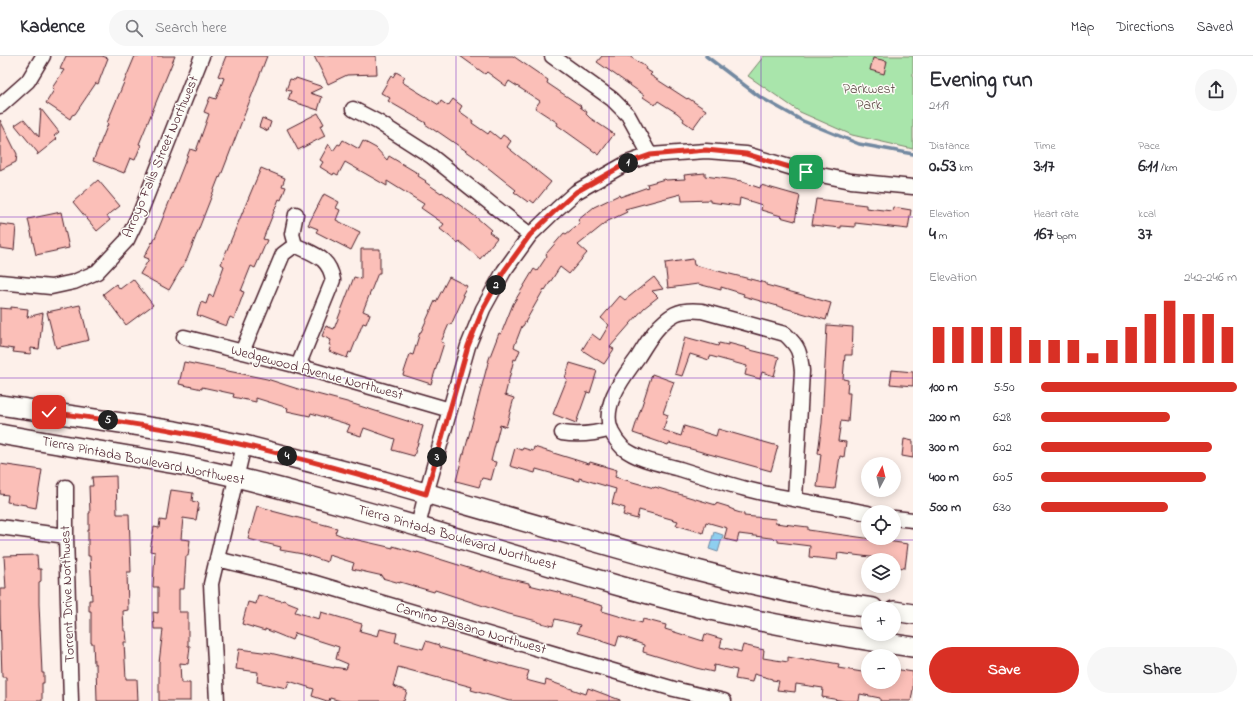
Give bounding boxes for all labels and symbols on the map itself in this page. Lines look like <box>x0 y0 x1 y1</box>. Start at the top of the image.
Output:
street label: Arroyo Falls Street Northwest <box>117 73 206 242</box>
park label: Parkwest Park <box>843 79 896 116</box>
pin: 1 <box>618 153 638 173</box>
pin <box>789 155 823 189</box>
pin: 2 <box>486 275 506 295</box>
street label: Wedgewood Avenue Northwest <box>228 340 406 407</box>
pin <box>32 395 66 429</box>
pin: 5 <box>98 410 118 430</box>
street label: Tierra Pintada Boulevard Northwest <box>40 431 246 491</box>
pin: 4 <box>277 446 297 466</box>
pin: 3 <box>427 447 447 467</box>
north arrow <box>861 457 901 497</box>
street label: Tierra Pintada Boulevard Northwest <box>355 500 559 577</box>
street label: Torrent Drive Northwest <box>55 525 81 663</box>
street label: Camino Paisano Northwest <box>393 597 549 661</box>

